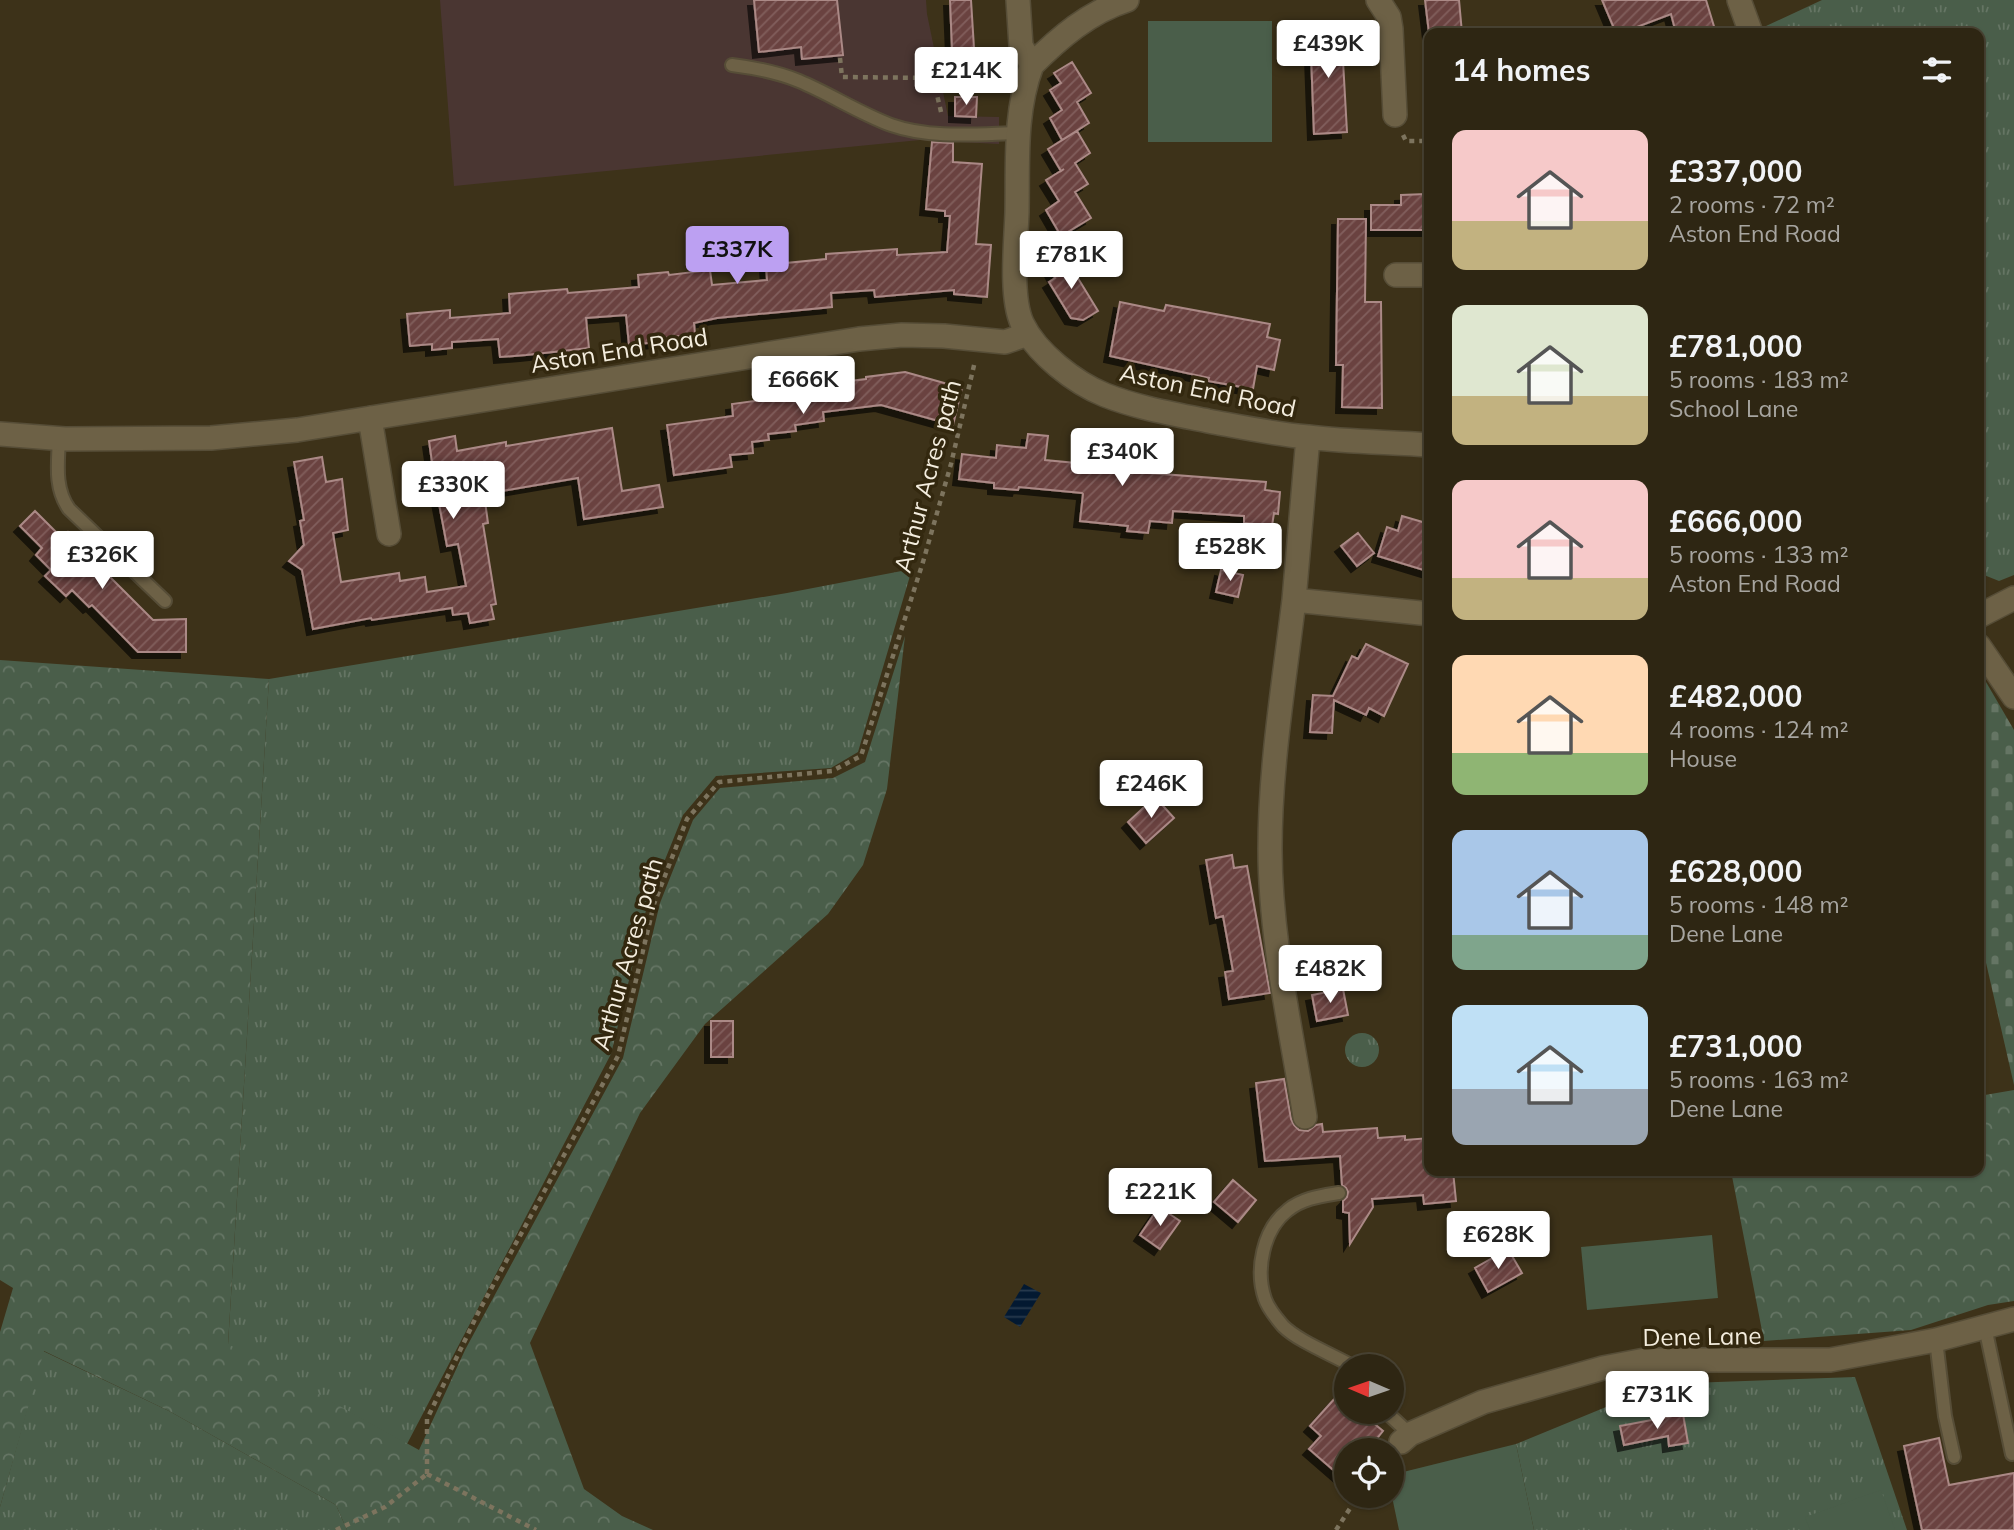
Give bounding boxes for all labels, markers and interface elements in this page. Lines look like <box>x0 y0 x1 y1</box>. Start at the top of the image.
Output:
pin: £439K <box>1279 20 1377 80</box>
text: £439K <box>1293 28 1363 57</box>
pin: £214K <box>917 48 1015 107</box>
text: 14 homes <box>1452 51 1591 89</box>
icon: filters <box>1918 51 1956 89</box>
text: £214K <box>931 55 1001 84</box>
text: £337,000 <box>1669 152 1802 190</box>
icon: home <box>1508 158 1592 242</box>
text: 2 rooms · 72 m² <box>1669 190 1835 219</box>
text: Aston End Road <box>1669 219 1841 248</box>
pin: £337K <box>688 226 786 286</box>
pin: £781K <box>1022 232 1120 291</box>
text: £337K <box>702 234 772 263</box>
text: £781K <box>1036 239 1106 268</box>
street label: Aston End Road <box>528 321 710 379</box>
text: £781,000 <box>1669 327 1802 365</box>
icon: home <box>1508 333 1592 417</box>
pin: £666K <box>754 356 852 416</box>
street label: Aston End Road <box>1117 357 1299 423</box>
text: £666K <box>768 364 838 393</box>
text: 5 rooms · 183 m² <box>1669 365 1849 394</box>
street label: Arthur Acres path <box>887 376 967 576</box>
text: School Lane <box>1669 394 1798 423</box>
pin: £340K <box>1073 428 1171 488</box>
text: £340K <box>1087 436 1157 465</box>
pin: £330K <box>404 462 502 521</box>
text: £330K <box>418 469 488 498</box>
text: £666,000 <box>1669 502 1802 540</box>
icon: home <box>1508 508 1592 592</box>
pin: £528K <box>1181 524 1279 583</box>
text: £528K <box>1195 531 1265 560</box>
pin: £326K <box>53 532 151 591</box>
text: £326K <box>67 539 137 568</box>
text: 5 rooms · 133 m² <box>1669 540 1849 569</box>
text: Aston End Road <box>1669 569 1841 598</box>
text: £482,000 <box>1669 677 1802 715</box>
icon: home <box>1508 683 1592 767</box>
text: 4 rooms · 124 m² <box>1669 715 1849 744</box>
text: House <box>1669 744 1737 773</box>
pin: £246K <box>1102 760 1200 820</box>
text: £246K <box>1116 768 1186 797</box>
text: £628,000 <box>1669 852 1802 890</box>
street label: Arthur Acres path <box>585 854 669 1054</box>
icon: home <box>1508 858 1592 942</box>
text: 5 rooms · 148 m² <box>1669 890 1849 919</box>
text: Dene Lane <box>1669 919 1783 948</box>
pin: £482K <box>1281 946 1379 1005</box>
text: £482K <box>1295 953 1365 982</box>
text: £731,000 <box>1669 1027 1802 1065</box>
icon: home <box>1508 1033 1592 1117</box>
text: 5 rooms · 163 m² <box>1669 1065 1849 1094</box>
text: Dene Lane <box>1669 1094 1783 1123</box>
pin: £221K <box>1111 1168 1209 1228</box>
text: £221K <box>1125 1176 1195 1205</box>
pin: £628K <box>1449 1212 1547 1271</box>
text: £628K <box>1463 1219 1533 1248</box>
street label: Dene Lane <box>1642 1320 1762 1352</box>
north arrow <box>1334 1354 1404 1424</box>
map controls <box>1334 1354 1404 1508</box>
pin: £731K <box>1608 1372 1706 1431</box>
text: £731K <box>1622 1379 1692 1408</box>
button: locate <box>1334 1438 1404 1508</box>

